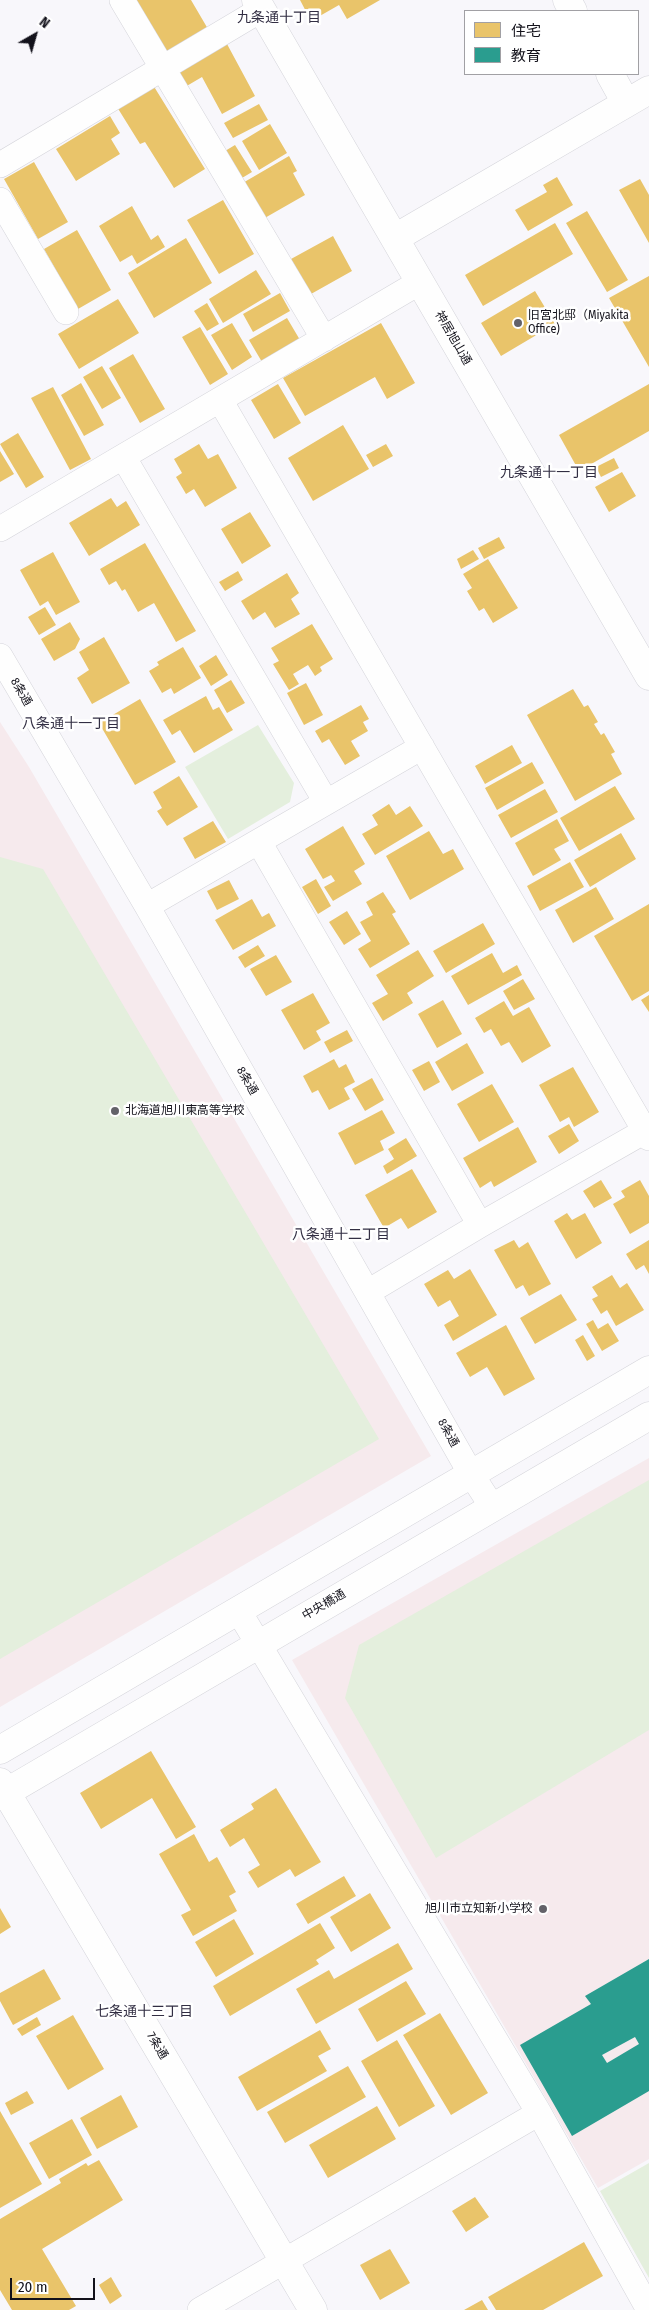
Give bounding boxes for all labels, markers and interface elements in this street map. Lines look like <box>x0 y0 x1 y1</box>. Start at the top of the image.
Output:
north arrow <box>10 10 60 60</box>
district label: 九条通十丁目 <box>237 10 321 26</box>
legend <box>464 10 639 75</box>
text: N <box>36 14 53 32</box>
text: 住宅 <box>511 22 541 40</box>
text: 教育 <box>511 47 541 65</box>
street label: 神居旭山通 <box>432 308 474 368</box>
place label: 旧宮北邸（Miyakita Office) <box>528 309 629 337</box>
marker: 旧宮北邸（Miyakita Office) <box>512 317 524 329</box>
district label: 九条通十一丁目 <box>500 465 598 481</box>
street label: 8条通 <box>7 675 35 709</box>
district label: 八条通十一丁目 <box>22 716 120 732</box>
street label: 8条通 <box>233 1064 261 1098</box>
place label: 北海道旭川東高等学校 <box>125 1104 245 1118</box>
marker: 北海道旭川東高等学校 <box>109 1105 121 1117</box>
district label: 八条通十二丁目 <box>292 1227 390 1243</box>
street label: 8条通 <box>434 1416 462 1450</box>
street label: 中央橋通 <box>300 1587 348 1623</box>
place label: 旭川市立知新小学校 <box>425 1902 533 1916</box>
marker: 旭川市立知新小学校 <box>537 1903 549 1915</box>
district label: 七条通十三丁目 <box>95 2004 193 2020</box>
street label: 7条通 <box>143 2030 171 2062</box>
scale bar <box>12 2268 98 2300</box>
text: 20 m <box>18 2278 48 2296</box>

